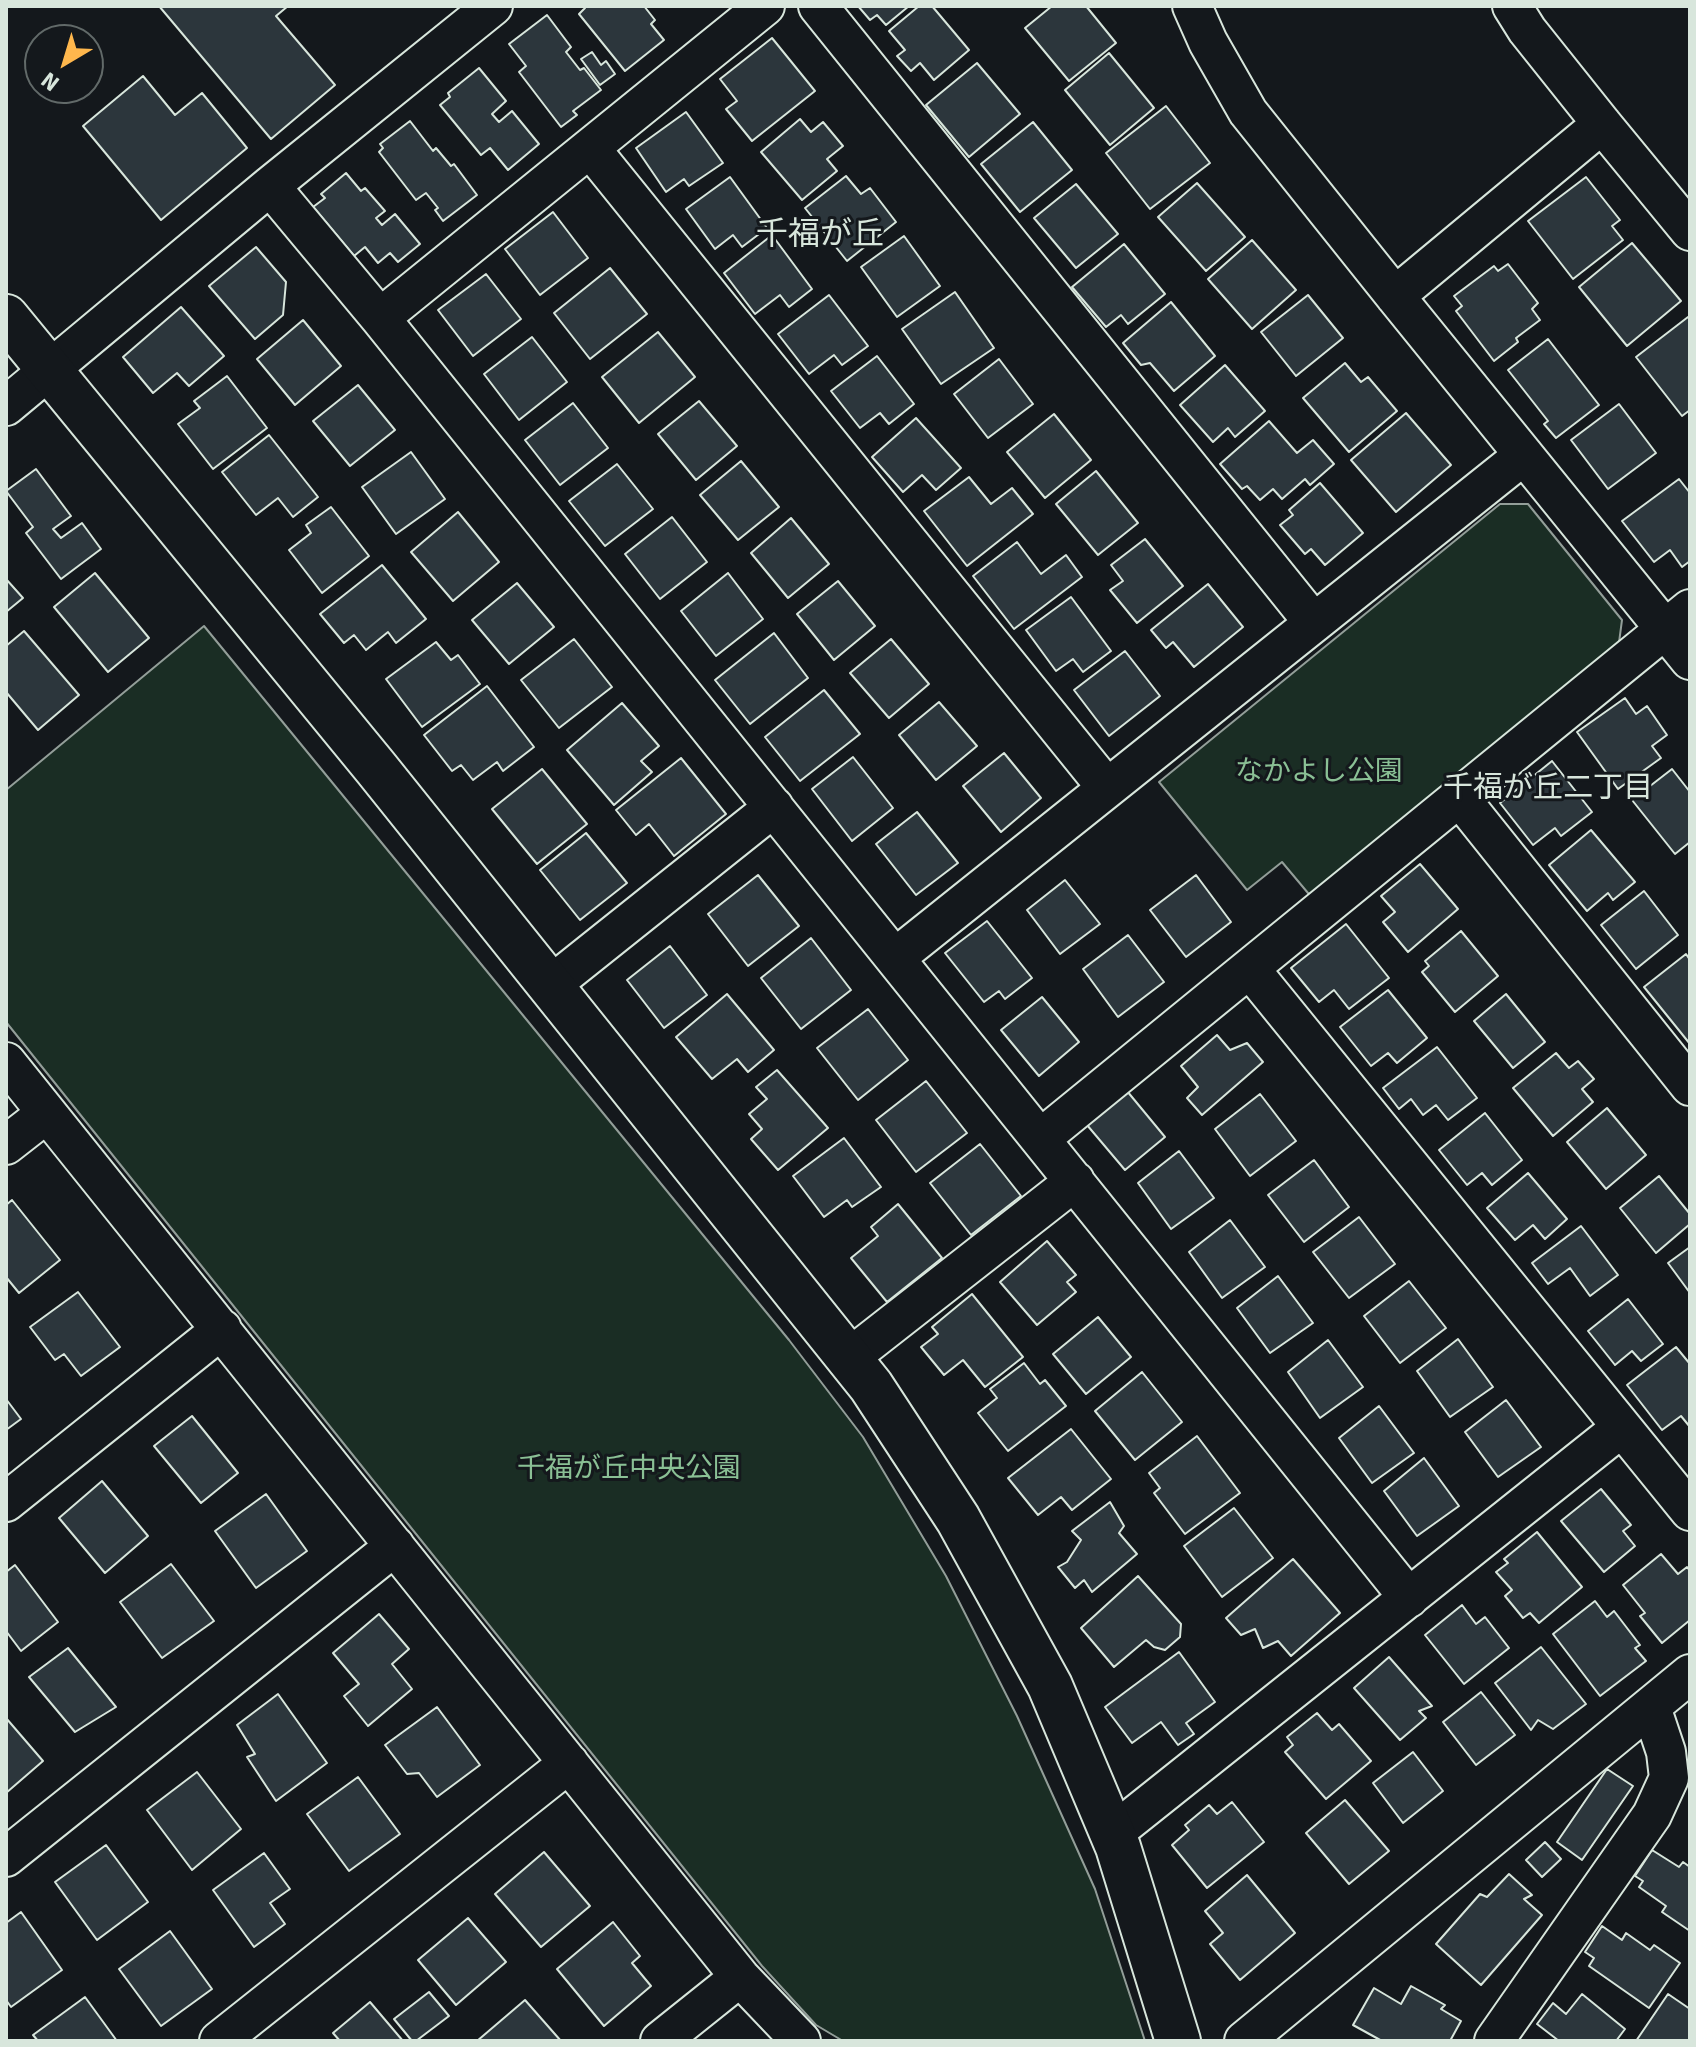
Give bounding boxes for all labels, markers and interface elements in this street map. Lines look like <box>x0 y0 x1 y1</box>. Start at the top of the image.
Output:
north arrow <box>24 24 104 104</box>
text: N <box>36 66 64 97</box>
district label: 千福が丘 <box>756 217 884 255</box>
park label: なかよし公園 <box>1235 756 1403 790</box>
district label: 千福が丘二丁目 <box>1443 771 1653 807</box>
park label: 千福が丘中央公園 <box>517 1453 741 1487</box>

